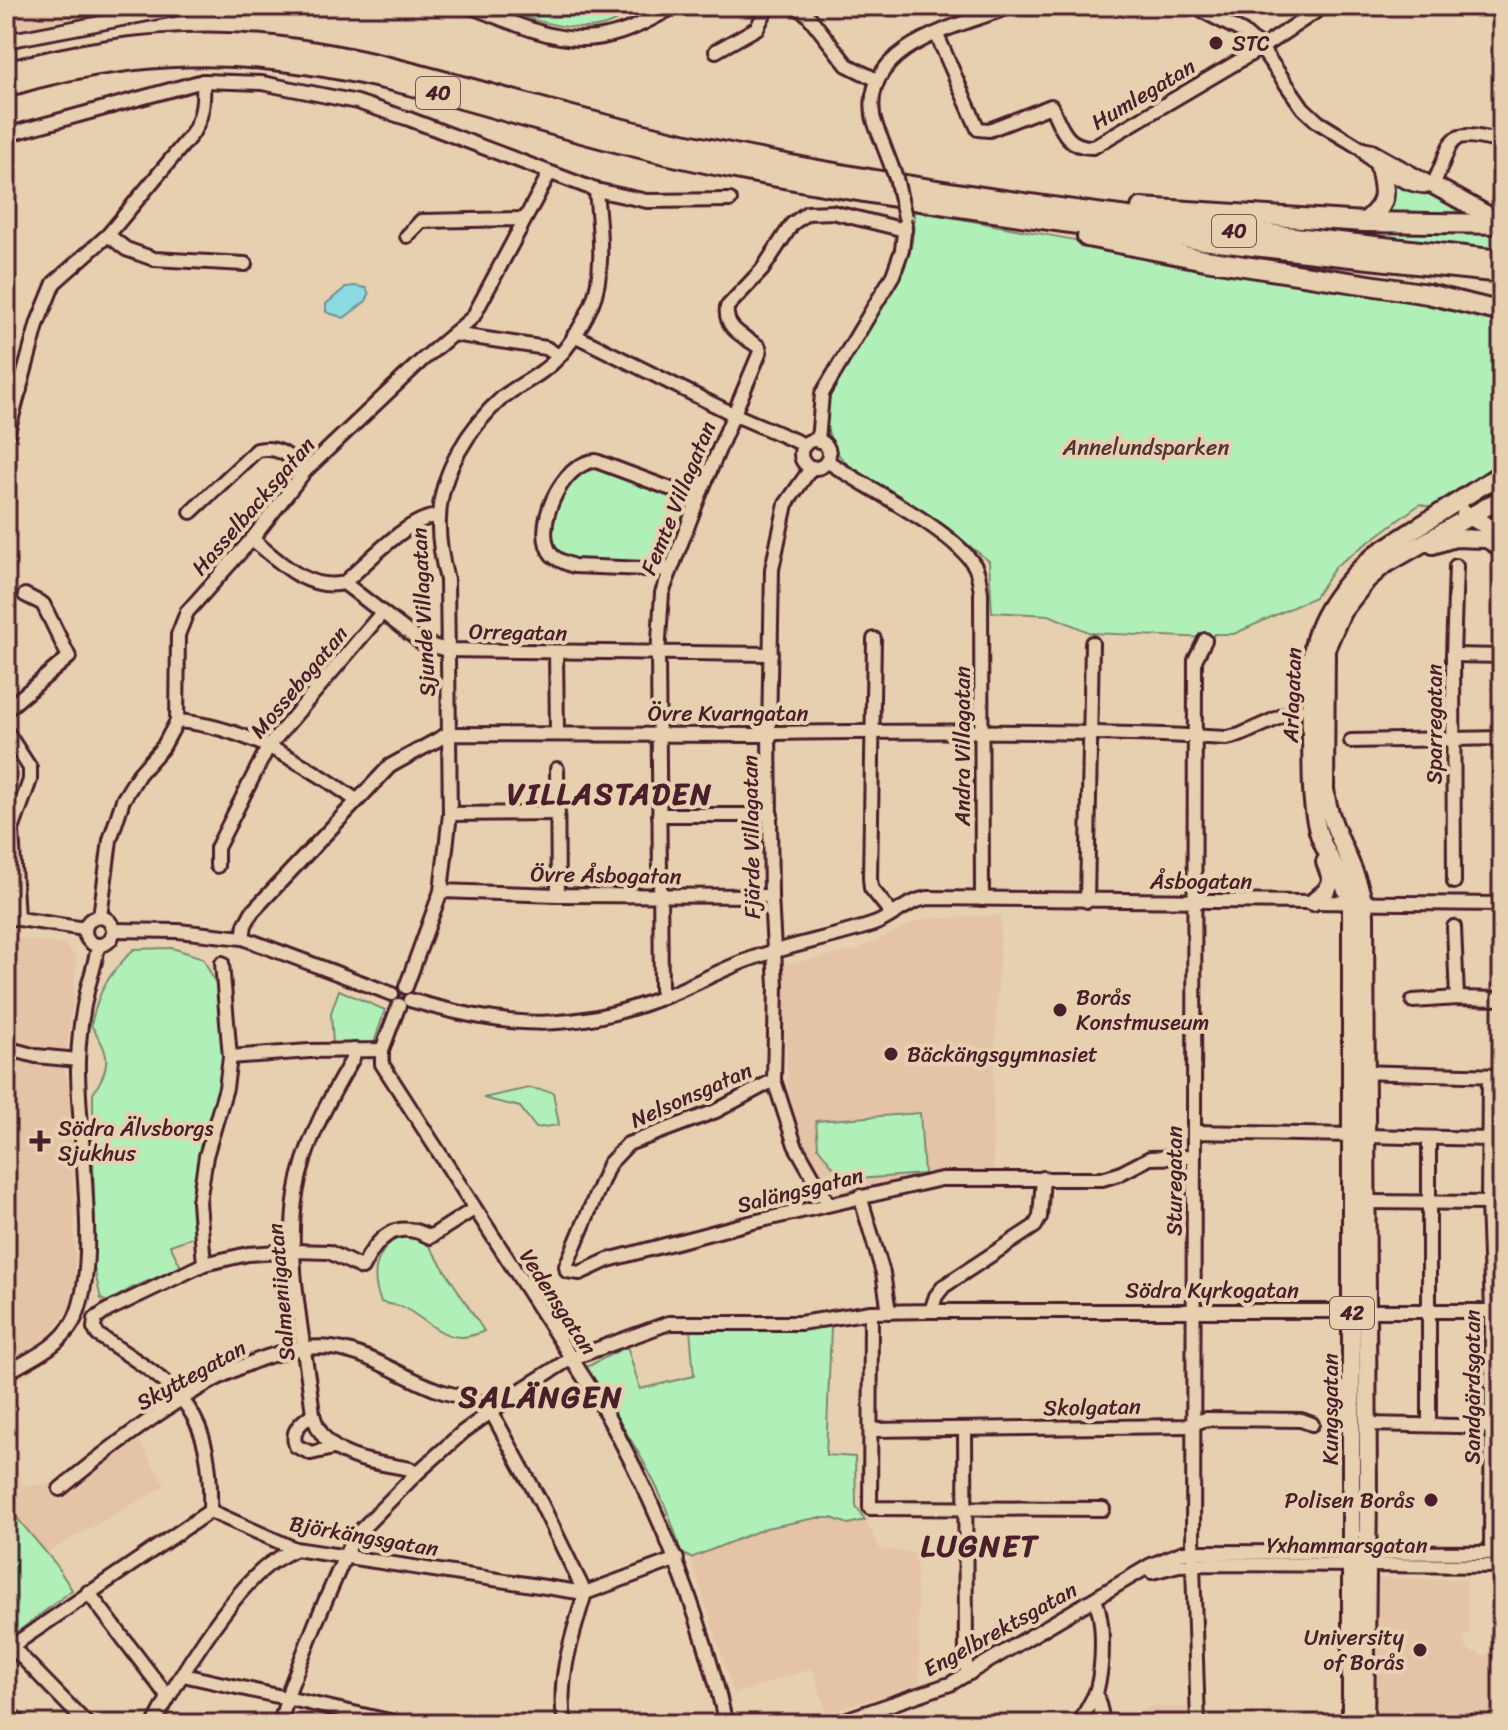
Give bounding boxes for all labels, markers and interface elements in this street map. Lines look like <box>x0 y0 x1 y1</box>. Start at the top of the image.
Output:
place label: STC <box>1232 24 1270 63</box>
marker: STC <box>1207 34 1225 52</box>
street label: Humlegatan <box>1083 47 1203 141</box>
road number: 40 <box>416 77 460 109</box>
road number: 40 <box>1212 215 1256 247</box>
street label: Femte Villagatan <box>629 415 727 581</box>
street label: Hasselbacksgatan <box>181 427 325 585</box>
park label: Annelundsparken <box>1062 428 1229 467</box>
street label: Sjunde Villagatan <box>399 526 447 698</box>
street label: Orregatan <box>469 612 568 652</box>
street label: Mossebogatan <box>240 617 358 747</box>
street label: Arlagatan <box>1271 646 1313 744</box>
street label: Sparregatan <box>1415 664 1454 784</box>
street label: Andra Villagatan <box>943 666 982 827</box>
street label: Övre Kvarngatan <box>648 694 809 733</box>
street label: Fjärde Villagatan <box>730 755 772 919</box>
district label: VILLASTADEN <box>507 767 713 821</box>
street label: Övre Åsbogatan <box>530 854 682 896</box>
street label: Åsbogatan <box>1149 862 1252 901</box>
place label: Borås Konstmuseum <box>1076 978 1210 1042</box>
marker: Borås Konstmuseum <box>1051 1001 1069 1019</box>
place label: Bäckängsgymnasiet <box>907 1035 1098 1074</box>
marker: Bäckängsgymnasiet <box>882 1045 900 1063</box>
street label: Nelsonsgatan <box>624 1051 758 1139</box>
place label: Södra Älvsborgs Sjukhus <box>58 1109 214 1173</box>
street label: Sturegatan <box>1155 1126 1194 1236</box>
marker: Södra Älvsborgs Sjukhus <box>29 1130 51 1152</box>
street label: Salängsgatan <box>733 1155 868 1225</box>
street label: Salmeniigatan <box>256 1221 306 1363</box>
street label: Vedensgatan <box>509 1241 607 1363</box>
street label: Södra Kyrkogatan <box>1125 1271 1299 1310</box>
road number: 42 <box>1330 1297 1374 1329</box>
street label: Sandgärdsgatan <box>1453 1310 1492 1464</box>
street label: Skyttegatan <box>129 1329 254 1421</box>
street label: Kungsgatan <box>1311 1353 1350 1465</box>
district label: SALÄNGEN <box>458 1370 623 1424</box>
street label: Skolgatan <box>1043 1387 1141 1427</box>
place label: Polisen Borås <box>1284 1481 1416 1520</box>
marker: Polisen Borås <box>1422 1491 1440 1509</box>
street label: Björkängsgatan <box>286 1504 442 1568</box>
district label: LUGNET <box>921 1519 1040 1573</box>
street label: Yxhammarsgatan <box>1266 1526 1428 1565</box>
street label: Engelbrektsgatan <box>916 1570 1084 1688</box>
place label: University of Borås <box>1304 1618 1405 1682</box>
marker: University of Borås <box>1411 1641 1429 1659</box>

